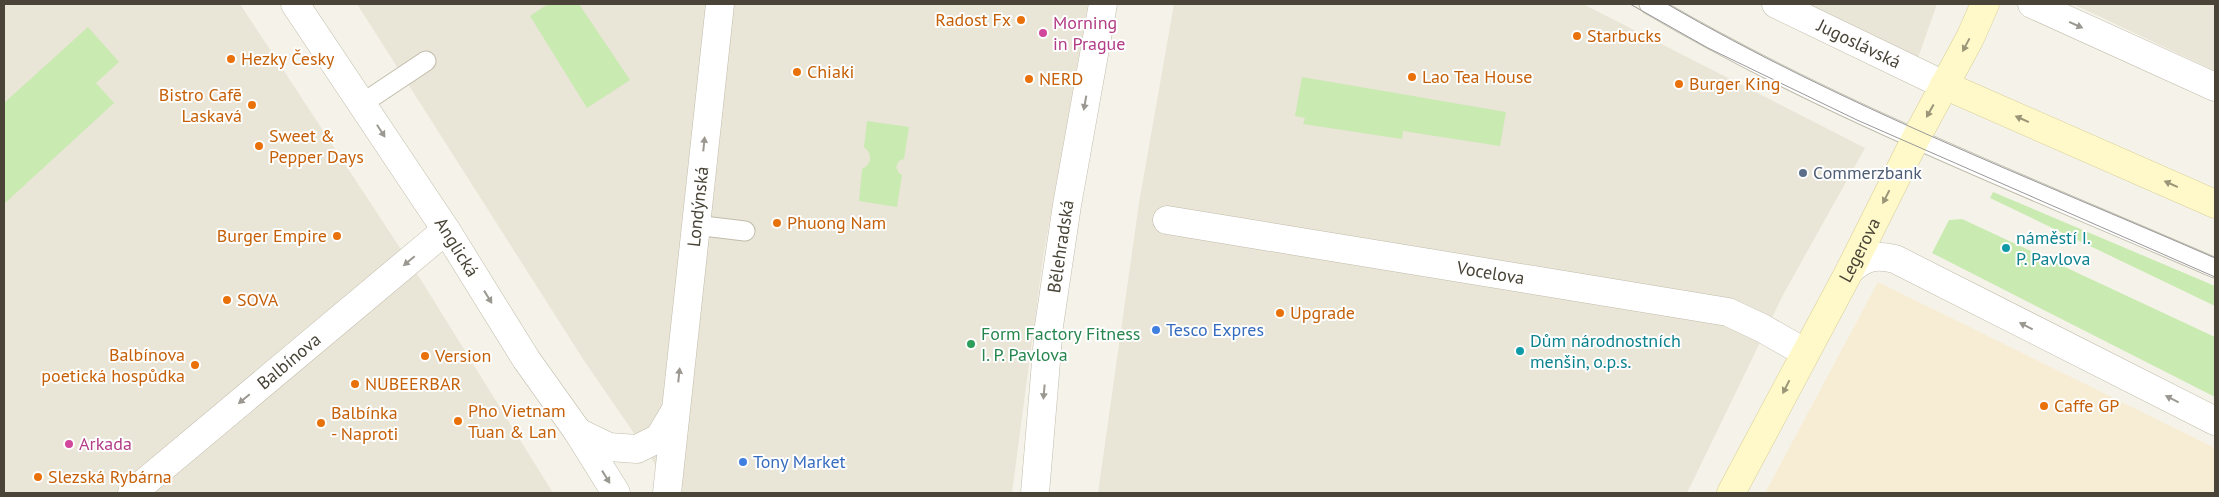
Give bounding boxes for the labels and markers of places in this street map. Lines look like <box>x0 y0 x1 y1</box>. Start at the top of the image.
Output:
place label: Radost Fx <box>935 8 1011 31</box>
place label: Morning in Prague <box>1053 11 1125 55</box>
marker: Radost Fx <box>1015 14 1027 26</box>
place label: Starbucks <box>1587 24 1661 47</box>
marker: Morning in Prague <box>1037 27 1049 39</box>
marker: Starbucks <box>1571 30 1583 42</box>
place label: Hezky Česky <box>241 47 335 70</box>
marker: Hezky Česky <box>225 53 237 65</box>
place label: Chiaki <box>807 60 854 83</box>
place label: Lao Tea House <box>1422 65 1533 88</box>
marker: Chiaki <box>791 66 803 78</box>
place label: NERD <box>1039 67 1083 90</box>
marker: Lao Tea House <box>1406 71 1418 83</box>
place label: Burger King <box>1689 72 1780 95</box>
marker: NERD <box>1023 73 1035 85</box>
marker: Burger King <box>1673 78 1685 90</box>
place label: Bistro Cafē Laskavá <box>159 83 242 127</box>
marker: Bistro Cafē Laskavá <box>246 99 258 111</box>
place label: Sweet & Pepper Days <box>269 124 364 168</box>
marker: Sweet & Pepper Days <box>253 140 265 152</box>
place label: Commerzbank <box>1813 161 1922 184</box>
marker: Commerzbank <box>1797 167 1809 179</box>
place label: Phuong Nam <box>787 211 886 234</box>
marker: Phuong Nam <box>771 217 783 229</box>
place label: Burger Empire <box>217 224 327 247</box>
place label: náměstí I. P. Pavlova <box>2016 226 2091 270</box>
marker: Burger Empire <box>331 230 343 242</box>
marker: náměstí I. P. Pavlova <box>2000 242 2012 254</box>
place label: SOVA <box>237 288 279 311</box>
marker: SOVA <box>221 294 233 306</box>
place label: Upgrade <box>1290 301 1355 324</box>
marker: Upgrade <box>1274 307 1286 319</box>
place label: Tesco Expres <box>1166 318 1264 341</box>
place label: Form Factory Fitness I. P. Pavlova <box>981 322 1140 366</box>
marker: Tesco Expres <box>1150 324 1162 336</box>
place label: Dům národnostních menšin, o.p.s. <box>1530 329 1681 373</box>
marker: Form Factory Fitness I. P. Pavlova <box>965 338 977 350</box>
place label: Balbínova poetická hospůdka <box>41 343 185 387</box>
place label: Version <box>434 344 491 367</box>
marker: Dům národnostních menšin, o.p.s. <box>1514 345 1526 357</box>
marker: Version <box>419 350 431 362</box>
marker: Balbínova poetická hospůdka <box>189 359 201 371</box>
place label: NUBEERBAR <box>365 372 461 395</box>
marker: NUBEERBAR <box>349 378 361 390</box>
place label: Caffe GP <box>2054 394 2119 417</box>
place label: Pho Vietnam Tuan & Lan <box>468 399 566 443</box>
marker: Caffe GP <box>2038 400 2050 412</box>
place label: Balbínka - Naproti <box>331 401 398 445</box>
marker: Pho Vietnam Tuan & Lan <box>452 415 464 427</box>
marker: Balbínka - Naproti <box>315 417 327 429</box>
place label: Arkada <box>79 432 132 455</box>
marker: Arkada <box>63 438 75 450</box>
place label: Tony Market <box>753 450 846 473</box>
marker: Tony Market <box>737 456 749 468</box>
place label: Slezská Rybárna <box>48 465 172 488</box>
marker: Slezská Rybárna <box>32 471 44 483</box>

